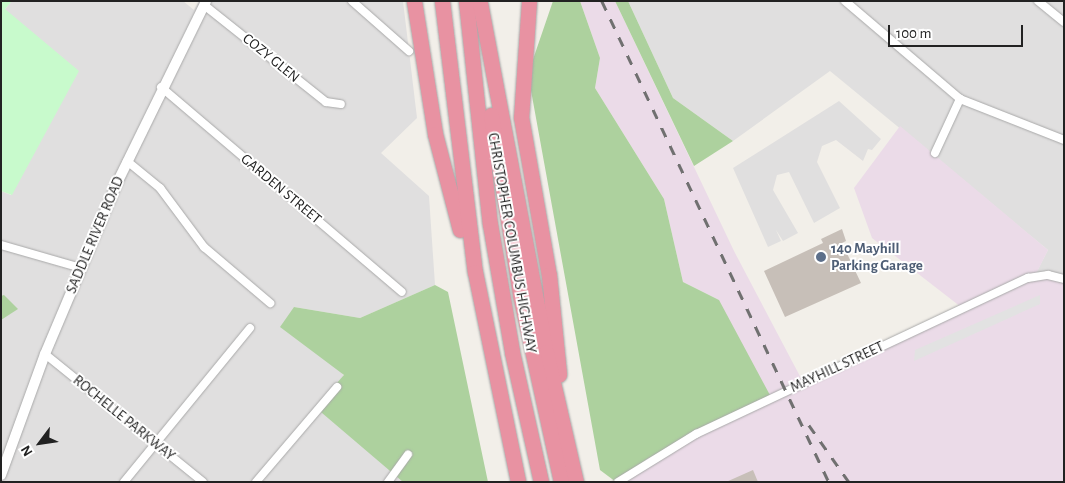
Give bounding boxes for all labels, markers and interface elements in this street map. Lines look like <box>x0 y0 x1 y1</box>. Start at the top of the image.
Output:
scale bar <box>890 15 1025 47</box>
text: 100 m <box>896 26 931 41</box>
street label: COZY GLEN <box>239 30 303 86</box>
street label: CHRISTOPHER COLUMBUS HIGHWAY <box>484 131 540 355</box>
street label: GARDEN STREET <box>237 150 325 228</box>
street label: SADDLE RIVER ROAD <box>62 174 128 296</box>
place label: 140 Mayhill Parking Garage <box>831 239 923 274</box>
marker: 140 Mayhill Parking Garage <box>815 251 827 263</box>
street label: MAYHILL STREET <box>787 337 887 397</box>
street label: ROCHELLE PARKWAY <box>69 371 179 465</box>
north arrow <box>15 418 65 468</box>
text: N <box>19 443 36 459</box>

